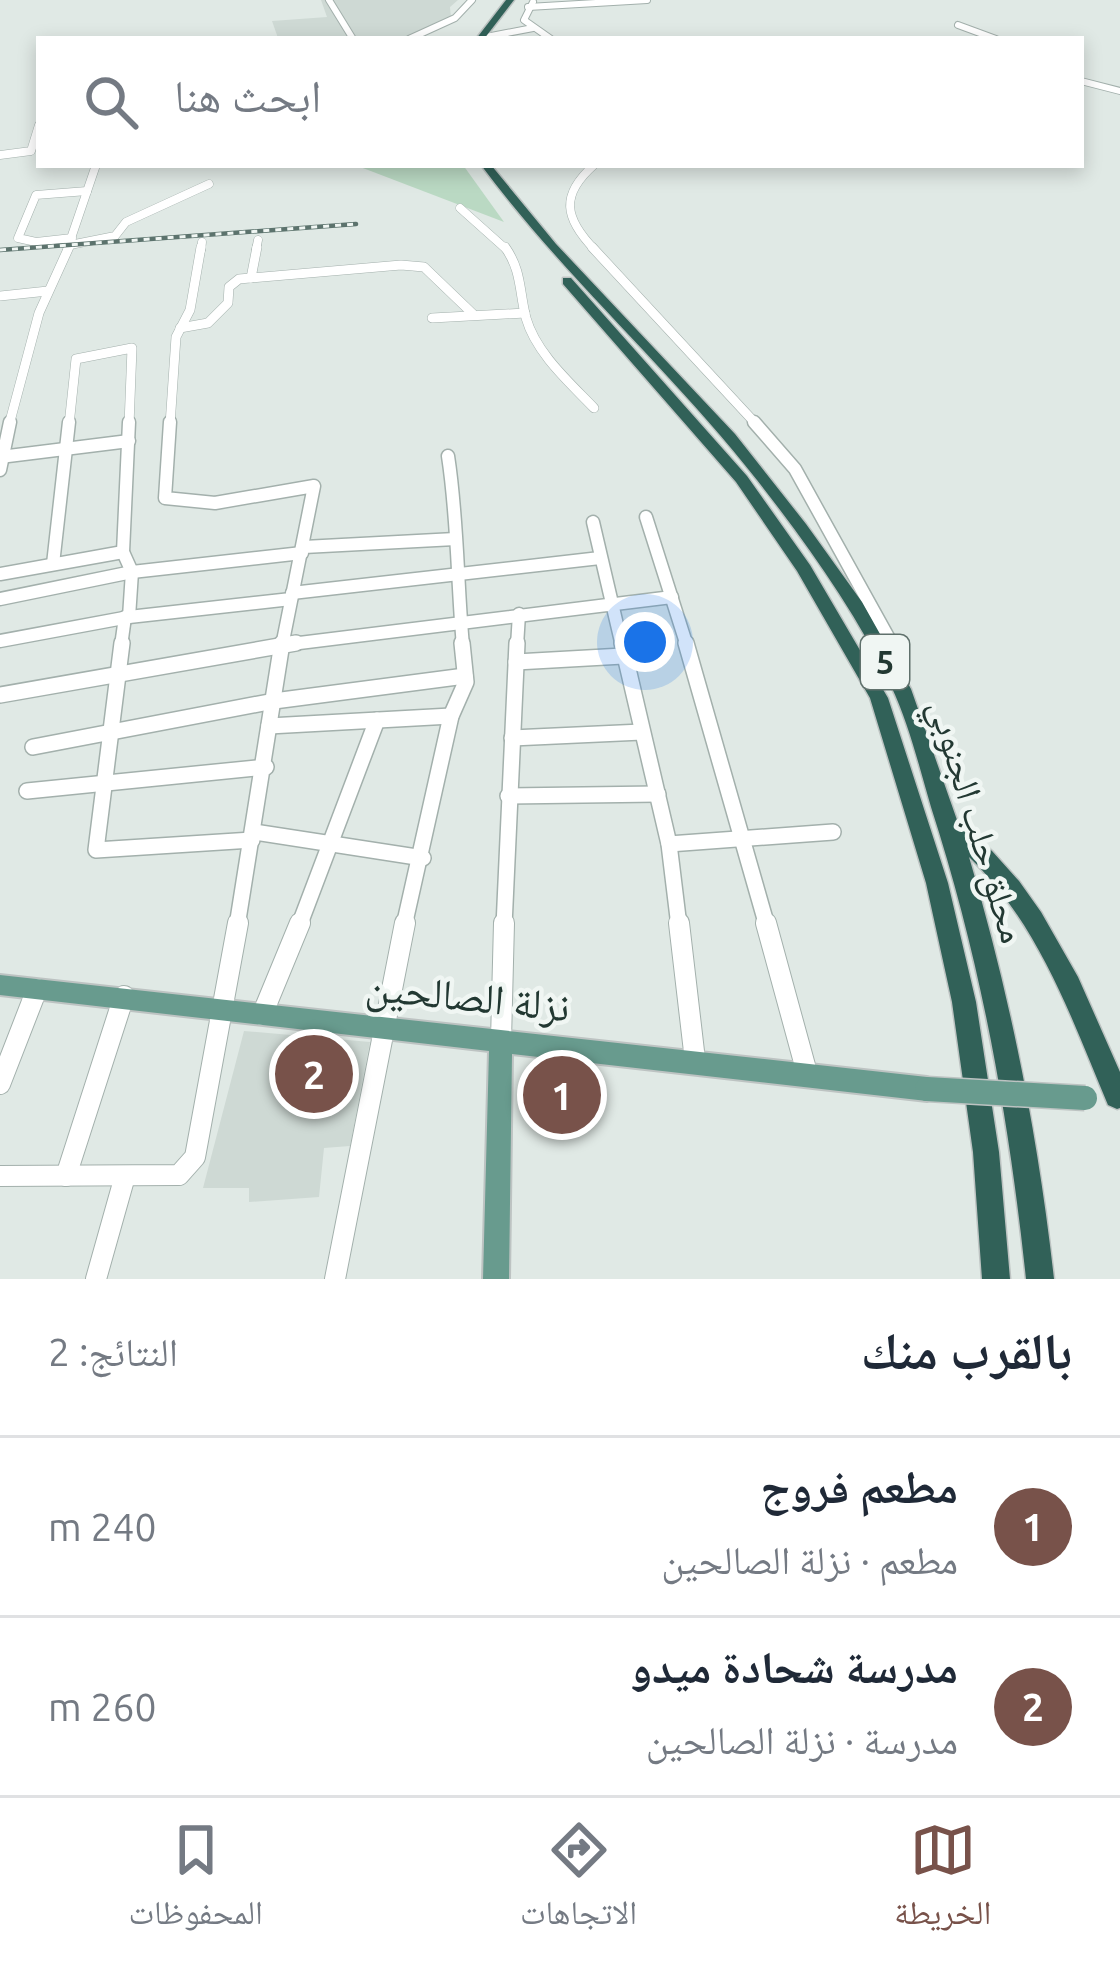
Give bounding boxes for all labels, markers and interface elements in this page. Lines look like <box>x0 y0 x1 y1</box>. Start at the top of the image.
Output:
search box <box>36 36 1084 168</box>
icon: search <box>78 69 144 135</box>
text: ابحث هنا <box>174 70 322 121</box>
your location <box>615 612 675 672</box>
road number: 5 <box>861 635 909 689</box>
street label: محلق حلب الجنوبي <box>913 694 1035 950</box>
street label: نزلة الصالحين <box>363 961 572 1033</box>
pin: 2 <box>275 1029 353 1119</box>
pin: 1 <box>523 1050 601 1140</box>
text: بالقرب منك <box>861 1321 1072 1379</box>
text: النتائج: 2 <box>48 1330 178 1373</box>
text: مطعم فروج <box>760 1461 958 1512</box>
text: 240 m <box>48 1505 157 1548</box>
text: 1 <box>1022 1505 1044 1548</box>
text: مطعم · نزلة الصالحين <box>661 1538 958 1581</box>
text: مدرسة شحادة ميدو <box>630 1641 958 1692</box>
text: 260 m <box>48 1685 157 1728</box>
text: 2 <box>1022 1685 1044 1728</box>
text: مدرسة · نزلة الصالحين <box>646 1718 958 1761</box>
tab: المحفوظات <box>129 1817 263 1945</box>
tab: الاتجاهات <box>520 1817 637 1945</box>
tab: الخريطة <box>894 1817 991 1945</box>

